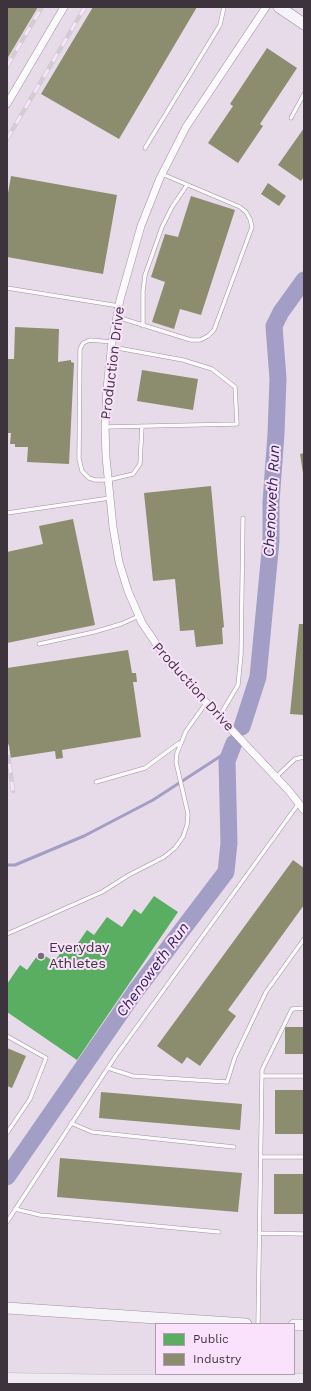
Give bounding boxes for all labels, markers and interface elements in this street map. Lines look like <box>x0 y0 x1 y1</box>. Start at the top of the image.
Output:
street label: Production Drive <box>98 305 128 421</box>
water label: Chenoweth Run <box>260 444 284 558</box>
street label: Production Drive <box>149 639 237 735</box>
water label: Chenoweth Run <box>113 919 193 1021</box>
place label: Everyday Athletes <box>49 940 109 972</box>
marker: Everyday Athletes <box>36 951 46 961</box>
legend <box>155 1323 295 1375</box>
text: Public <box>193 1332 229 1346</box>
text: Industry <box>193 1352 241 1366</box>

